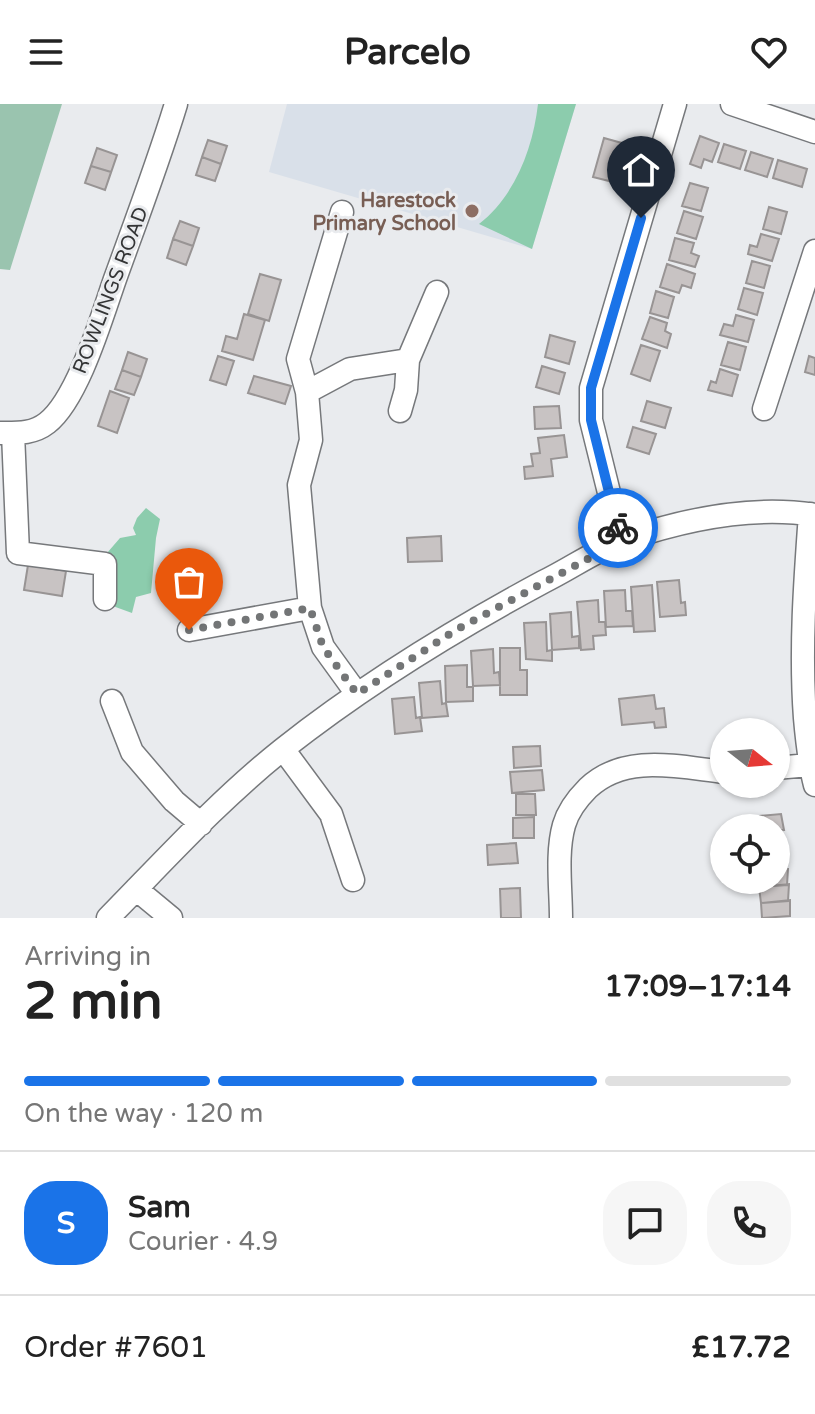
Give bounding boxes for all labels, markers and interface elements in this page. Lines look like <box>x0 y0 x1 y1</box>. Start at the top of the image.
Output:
icon: menu <box>24 30 68 74</box>
icon: heart <box>747 30 791 74</box>
text: Parcelo <box>344 31 471 74</box>
pin <box>607 136 675 218</box>
icon: home <box>619 148 663 192</box>
place label: Harestock Primary School <box>312 189 456 236</box>
marker: Harestock Primary School <box>463 202 481 220</box>
street label: ROWLINGS ROAD <box>68 204 154 377</box>
courier <box>578 488 658 568</box>
icon: bike <box>596 506 640 550</box>
pin <box>155 548 223 630</box>
icon: bag <box>167 560 211 604</box>
north arrow <box>710 718 790 798</box>
map controls <box>710 718 790 894</box>
button: locate <box>710 814 790 894</box>
text: Arriving in <box>24 941 151 972</box>
text: 17:09–17:14 <box>604 968 791 1005</box>
text: 2 min <box>24 970 163 1033</box>
text: On the way · 120 m <box>24 1098 263 1129</box>
button: chat <box>603 1181 687 1265</box>
button: phone <box>707 1181 791 1265</box>
text: Sam <box>128 1189 191 1226</box>
text: S <box>57 1205 75 1242</box>
text: Courier · 4.9 <box>128 1226 278 1257</box>
text: Order #7601 <box>24 1329 208 1366</box>
text: £17.72 <box>692 1329 791 1366</box>

